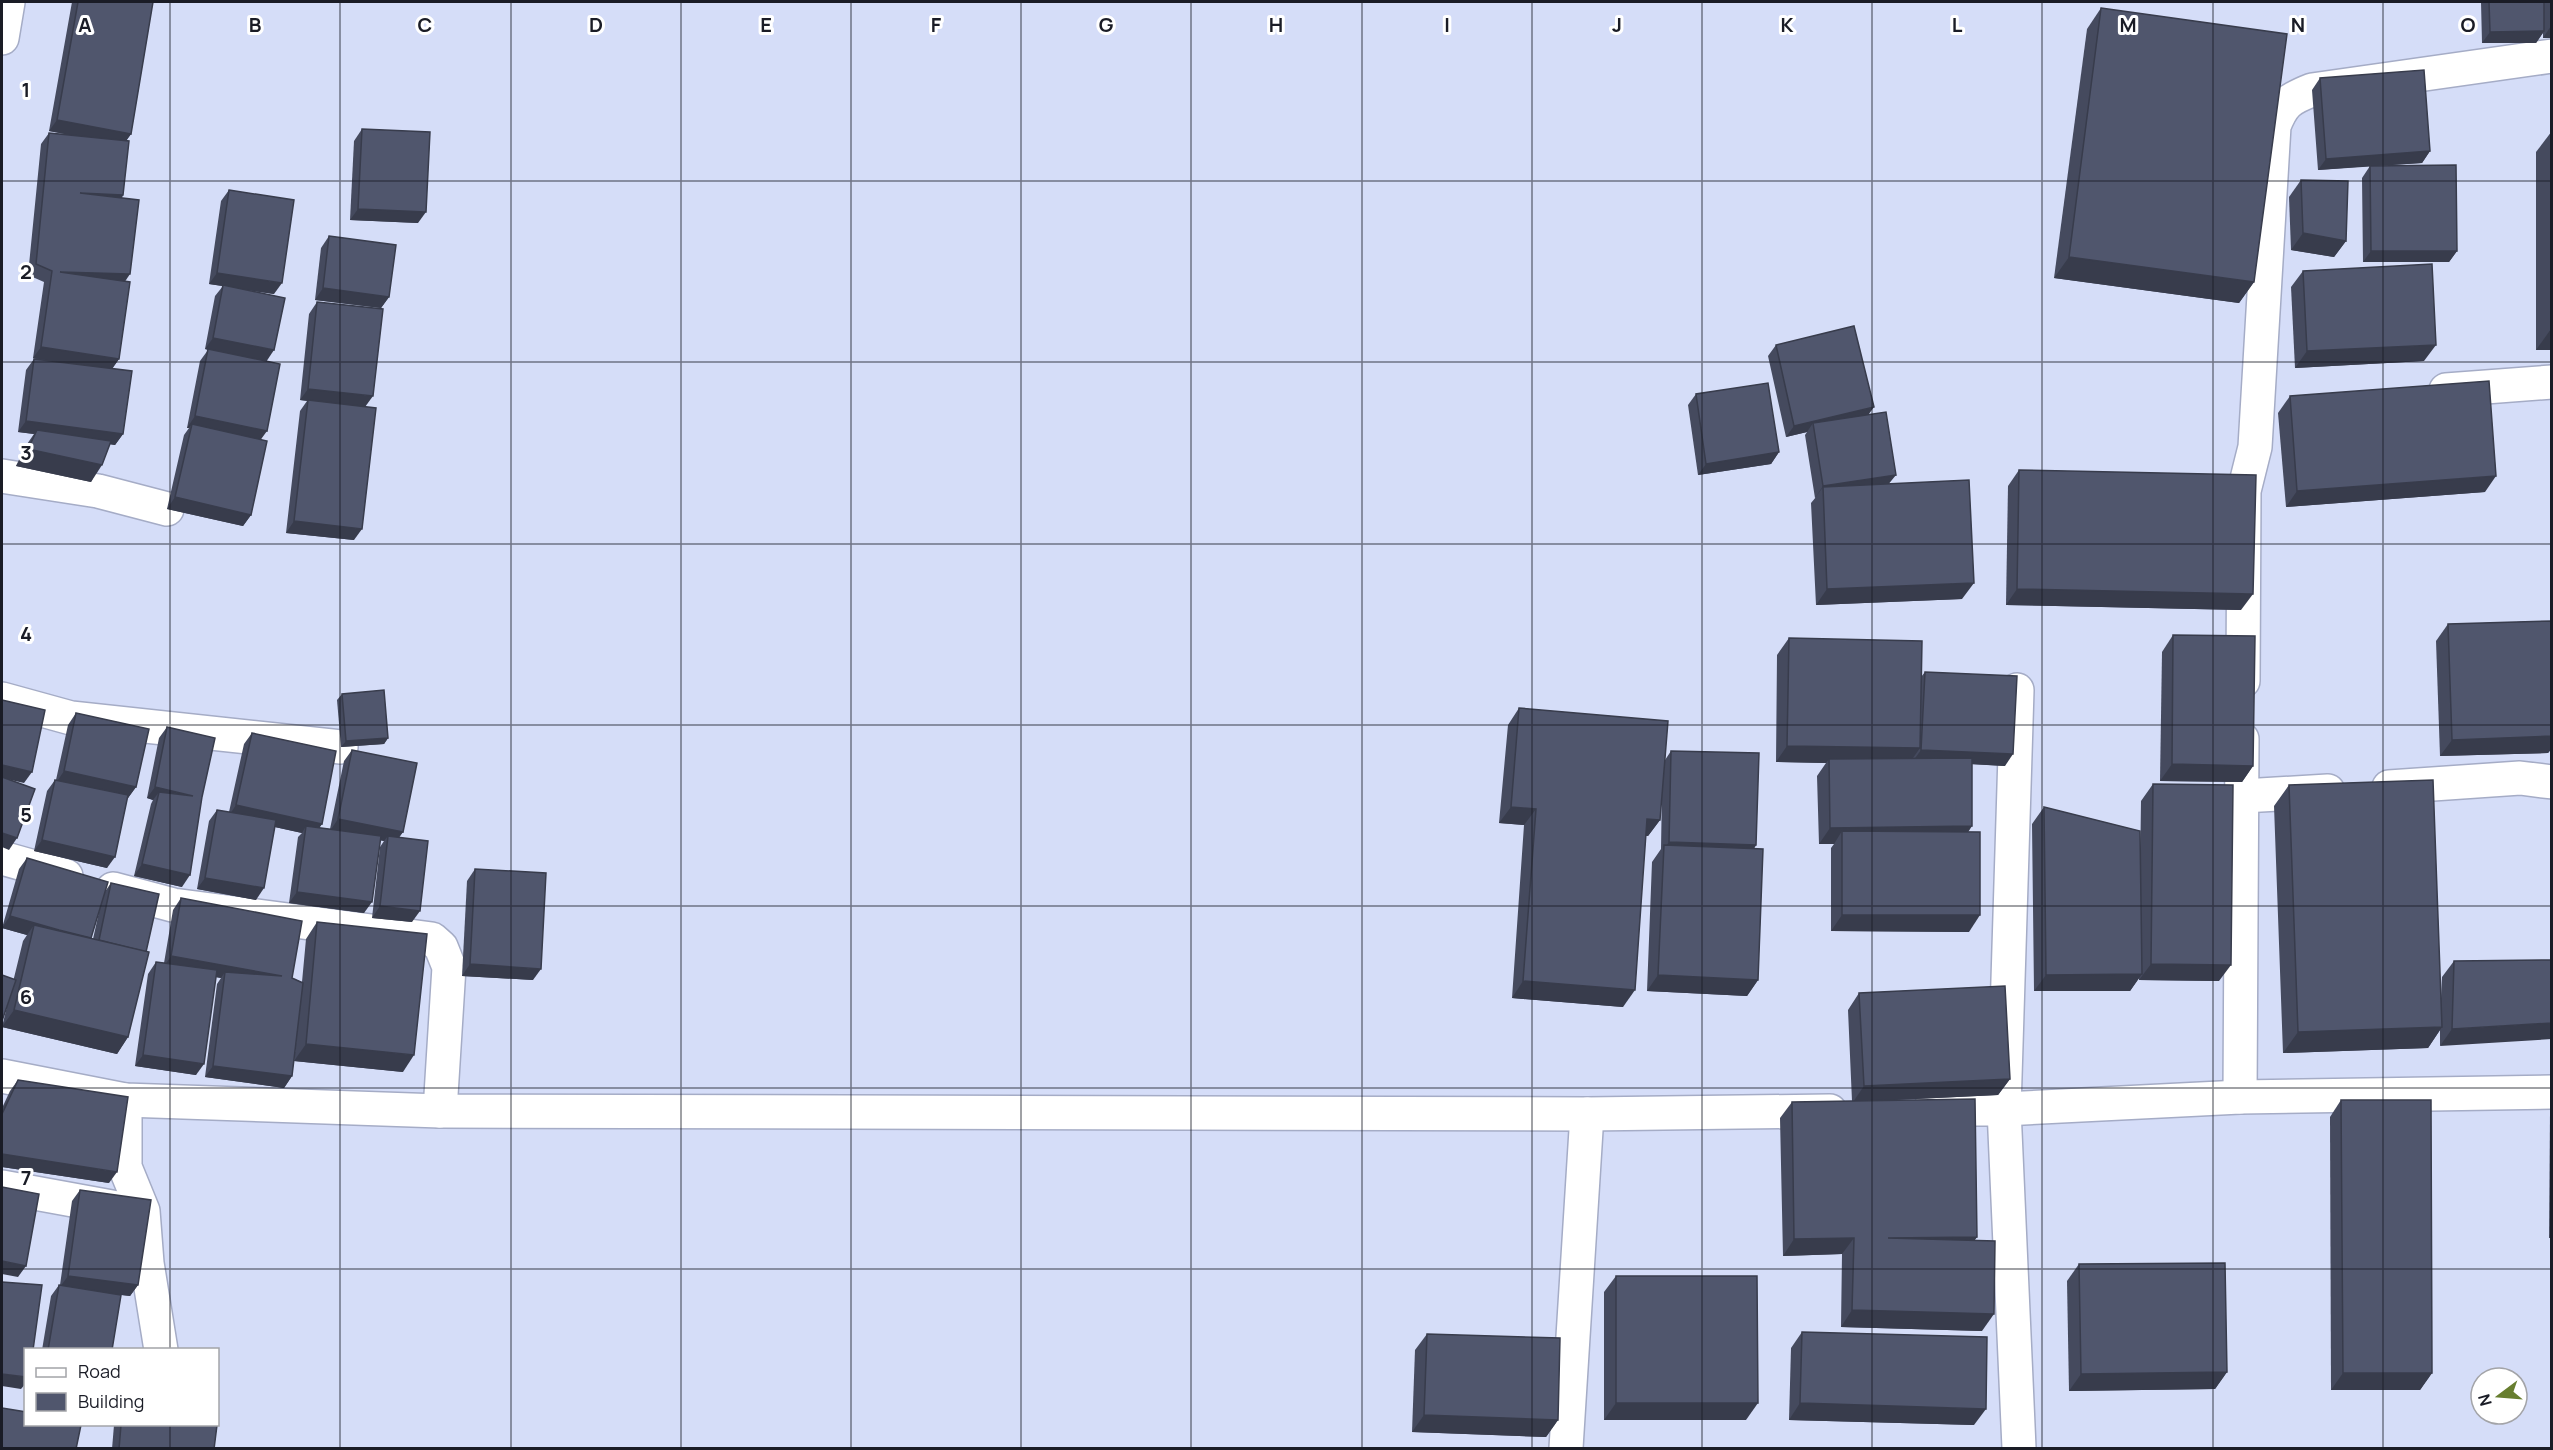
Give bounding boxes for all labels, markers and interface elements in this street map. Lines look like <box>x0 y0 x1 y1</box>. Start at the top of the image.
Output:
text: A <box>78 11 92 38</box>
text: B <box>249 11 262 38</box>
text: C <box>418 11 432 38</box>
text: D <box>589 11 603 38</box>
text: E <box>760 11 772 38</box>
text: F <box>931 11 942 38</box>
text: G <box>1099 11 1114 38</box>
text: H <box>1269 11 1283 38</box>
text: I <box>1444 11 1450 38</box>
text: J <box>1612 11 1622 38</box>
text: K <box>1781 11 1794 38</box>
text: L <box>1952 11 1963 38</box>
text: M <box>2119 11 2137 38</box>
text: N <box>2291 11 2305 38</box>
text: O <box>2461 11 2476 38</box>
text: 1 <box>22 76 30 103</box>
text: 2 <box>20 258 32 285</box>
text: 3 <box>20 439 32 466</box>
text: 4 <box>20 620 32 647</box>
text: 5 <box>20 801 32 828</box>
text: 6 <box>20 983 32 1010</box>
text: 7 <box>21 1164 31 1191</box>
legend <box>24 1348 219 1426</box>
text: Road <box>78 1359 121 1383</box>
north arrow <box>2469 1366 2529 1426</box>
text: Building <box>78 1389 144 1413</box>
text: N <box>2472 1392 2497 1409</box>

